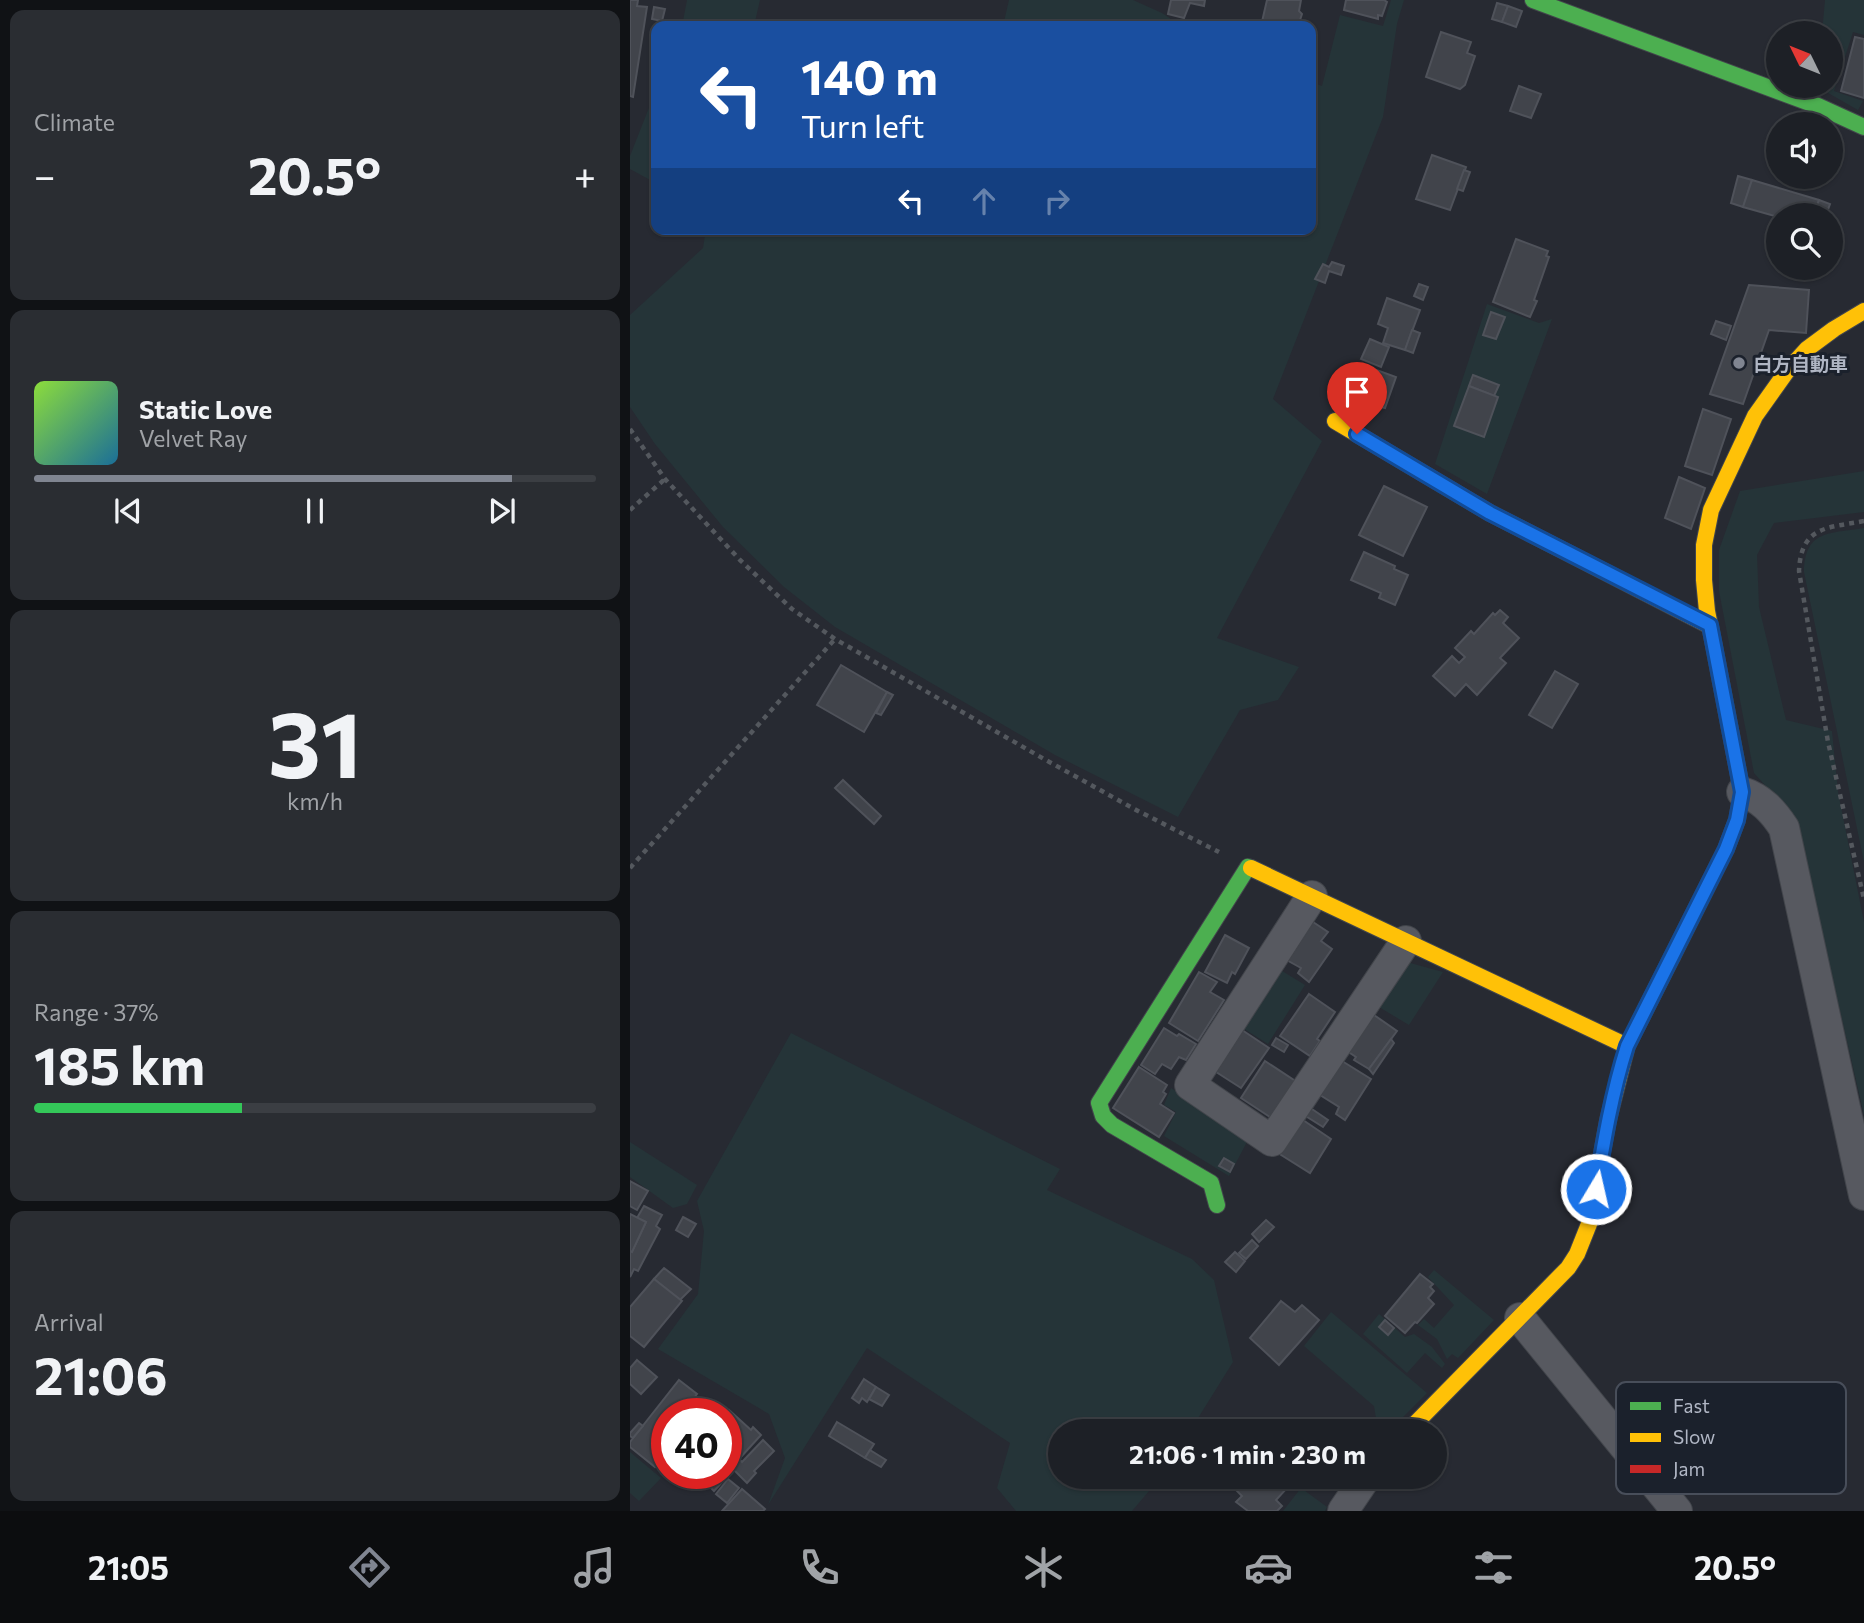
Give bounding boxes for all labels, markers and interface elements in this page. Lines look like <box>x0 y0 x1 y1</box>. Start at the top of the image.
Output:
north arrow <box>1766 21 1843 98</box>
map controls <box>1766 21 1843 280</box>
text: 140 m <box>801 45 938 105</box>
icon: left <box>686 49 777 140</box>
text: Turn left <box>801 105 925 145</box>
text: Climate <box>34 108 115 136</box>
button: sound <box>1766 112 1843 189</box>
text: 20.5° <box>248 142 381 206</box>
text: − <box>34 151 56 198</box>
text: + <box>574 151 596 198</box>
icon: left <box>892 182 930 220</box>
icon: ahead <box>965 182 1003 220</box>
icon: right <box>1038 182 1076 220</box>
button: search <box>1766 203 1843 280</box>
place label: 白方自動車 <box>1753 352 1848 375</box>
marker: 白方自動車 <box>1731 355 1747 371</box>
pin <box>1327 362 1387 434</box>
icon: arrive <box>1338 373 1376 411</box>
text: Static Love <box>139 393 272 424</box>
text: Velvet Ray <box>139 424 247 452</box>
icon: previous <box>109 492 147 530</box>
icon: pause <box>296 492 334 530</box>
icon: next <box>483 492 521 530</box>
text: 31 <box>268 685 362 797</box>
text: km/h <box>287 787 343 815</box>
text: Range · 37% <box>34 998 159 1026</box>
text: 185 km <box>34 1032 205 1096</box>
position arrow <box>1559 1152 1633 1226</box>
text: Arrival <box>34 1308 104 1336</box>
text: 21:06 <box>34 1342 168 1406</box>
legend <box>1616 1382 1846 1494</box>
text: Fast <box>1673 1394 1710 1417</box>
speed limit sign: 40 <box>651 1398 742 1489</box>
text: Slow <box>1673 1425 1715 1448</box>
text: 21:06 · 1 min · 230 m <box>1129 1438 1366 1469</box>
text: Jam <box>1673 1457 1705 1480</box>
icon: directions <box>345 1543 394 1592</box>
icon: music <box>570 1543 619 1592</box>
icon: phone <box>795 1543 844 1592</box>
icon: climate <box>1019 1543 1068 1592</box>
icon: car <box>1244 1543 1293 1592</box>
icon: filters <box>1469 1543 1518 1592</box>
text: 21:05 <box>88 1547 169 1587</box>
text: 20.5° <box>1694 1547 1776 1587</box>

